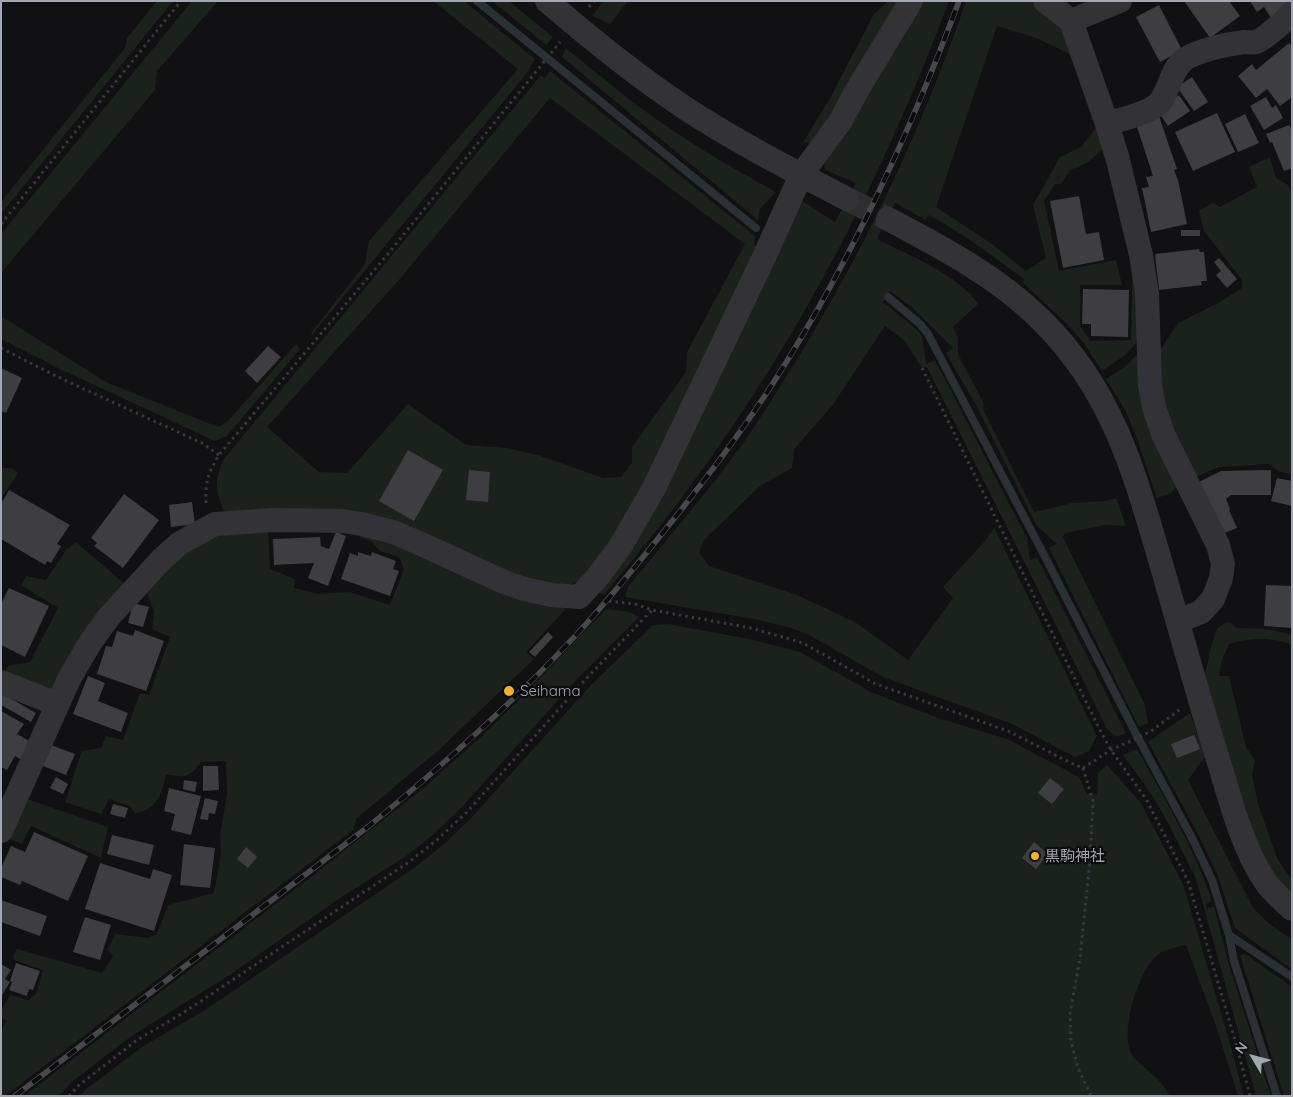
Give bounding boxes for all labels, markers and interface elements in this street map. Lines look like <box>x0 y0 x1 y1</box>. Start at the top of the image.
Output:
place label: Seihama <box>520 682 580 700</box>
marker: Seihama <box>502 684 516 698</box>
place label: 黒駒神社 <box>1045 847 1105 865</box>
marker: 黒駒神社 <box>1029 850 1041 862</box>
north arrow <box>1228 1032 1278 1082</box>
text: N <box>1231 1038 1251 1058</box>

